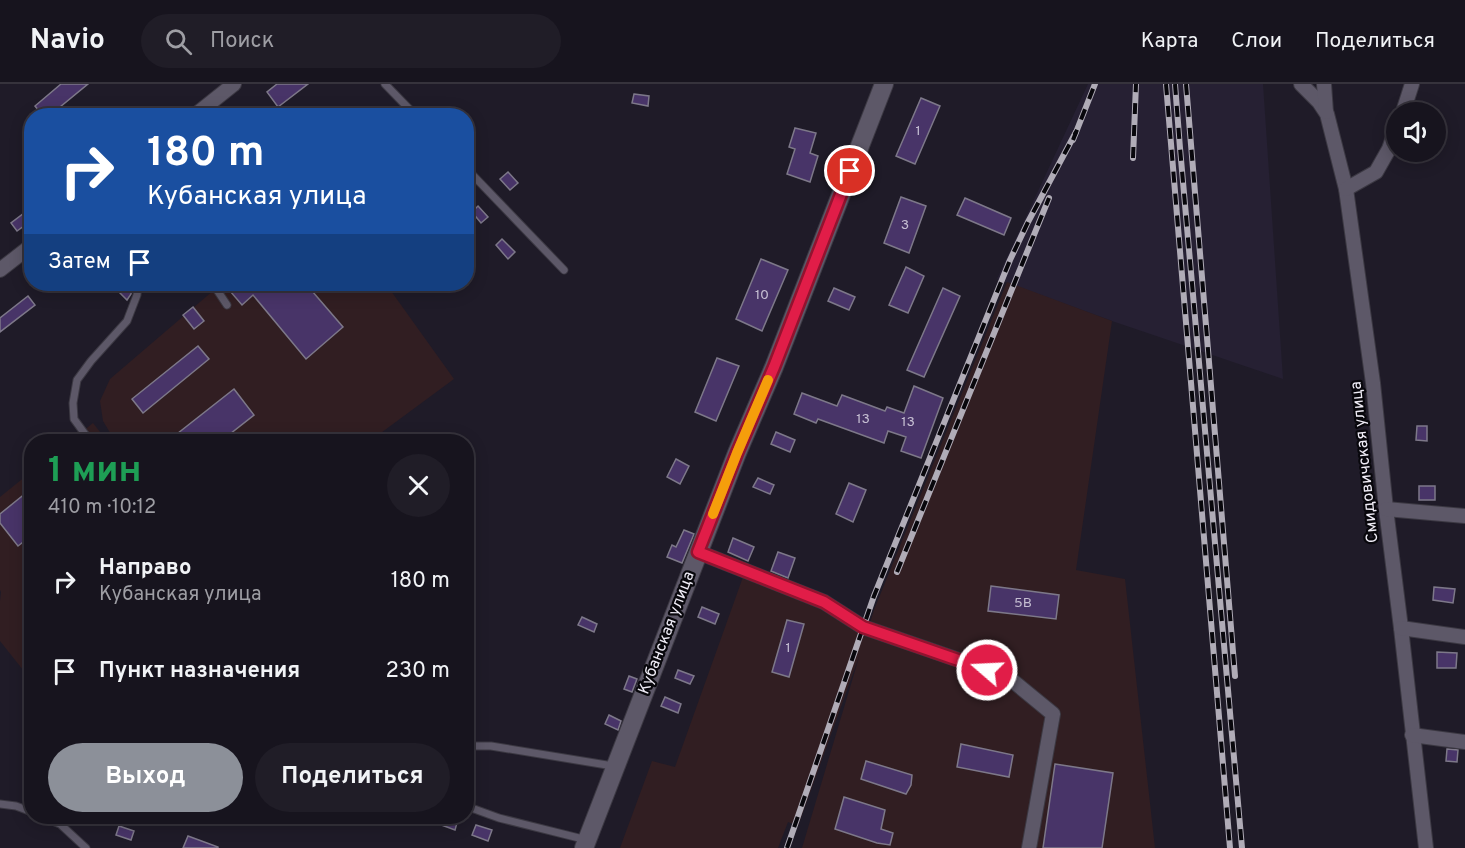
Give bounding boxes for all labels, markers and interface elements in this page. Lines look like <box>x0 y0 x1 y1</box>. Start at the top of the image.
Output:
search box <box>141 14 561 68</box>
text: Navio <box>30 23 105 59</box>
icon: search <box>162 25 195 58</box>
text: Поиск <box>210 28 274 55</box>
text: Карта <box>1141 28 1198 55</box>
text: Слои <box>1231 28 1282 55</box>
text: Поделиться <box>1315 28 1435 55</box>
map controls <box>1386 102 1446 162</box>
button: sound <box>1386 102 1446 162</box>
house number: 1 <box>915 123 921 140</box>
text: 180 m <box>147 128 264 181</box>
icon: right <box>48 132 126 210</box>
pin <box>824 145 875 196</box>
icon: arrive <box>833 154 866 187</box>
text: Кубанская улица <box>147 180 367 214</box>
house number: 3 <box>901 217 909 234</box>
icon: arrive <box>123 246 156 279</box>
text: Затем <box>48 249 111 276</box>
house number: 10 <box>755 287 769 304</box>
street label: Смидовичская улица <box>1347 380 1383 544</box>
house number: 13 <box>856 411 870 428</box>
house number: 13 <box>901 414 915 431</box>
text: 1 мин <box>48 449 142 495</box>
button: close <box>387 454 450 517</box>
text: 410 m · 10:12 <box>48 495 156 521</box>
text: Направо <box>99 555 191 582</box>
icon: right <box>48 565 81 598</box>
text: 180 m <box>391 568 450 595</box>
street label: Кубанская улица <box>634 569 700 697</box>
text: Кубанская улица <box>99 582 262 608</box>
house number: 5В <box>1014 595 1032 612</box>
position arrow <box>955 638 1019 702</box>
house number: 1 <box>785 640 791 657</box>
icon: arrive <box>48 655 81 688</box>
text: Пункт назначения <box>99 658 300 685</box>
text: 230 m <box>386 658 450 685</box>
button: Выход <box>48 743 243 812</box>
button: Поделиться <box>255 743 450 812</box>

